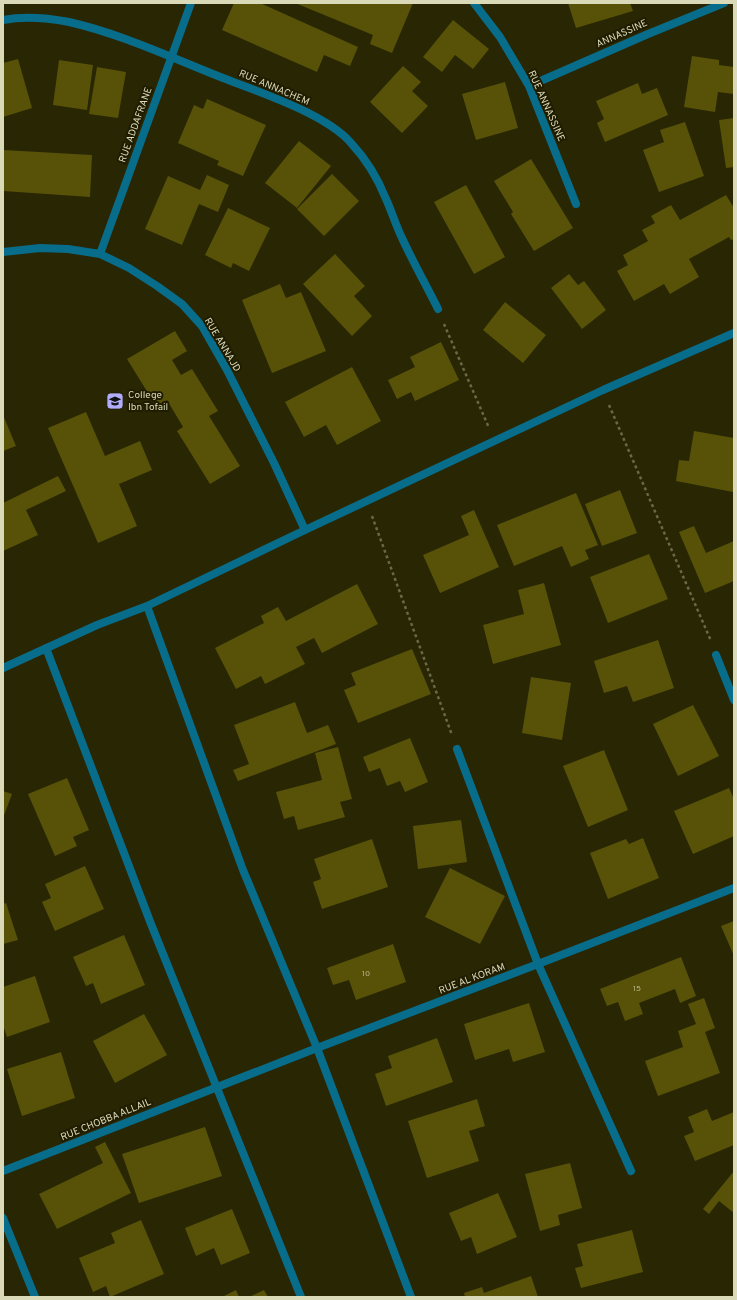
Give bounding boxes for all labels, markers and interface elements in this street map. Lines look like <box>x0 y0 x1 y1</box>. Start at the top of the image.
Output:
street label: ANNASSINE <box>594 17 650 51</box>
street label: RUE ANNACHEM <box>237 67 311 109</box>
street label: RUE ANNASSINE <box>525 69 567 143</box>
street label: RUE ADDAFRANE <box>116 85 156 165</box>
street label: RUE ANNAJD <box>201 316 243 375</box>
place label: College Ibn Tofail <box>128 389 168 414</box>
school or university icon: College Ibn Tofail <box>105 391 125 411</box>
street label: RUE AL KORAM <box>437 960 507 998</box>
house number: 10 <box>362 969 370 979</box>
house number: 15 <box>633 984 641 994</box>
street label: RUE CHOBBA ALLAIL <box>59 1096 154 1144</box>

